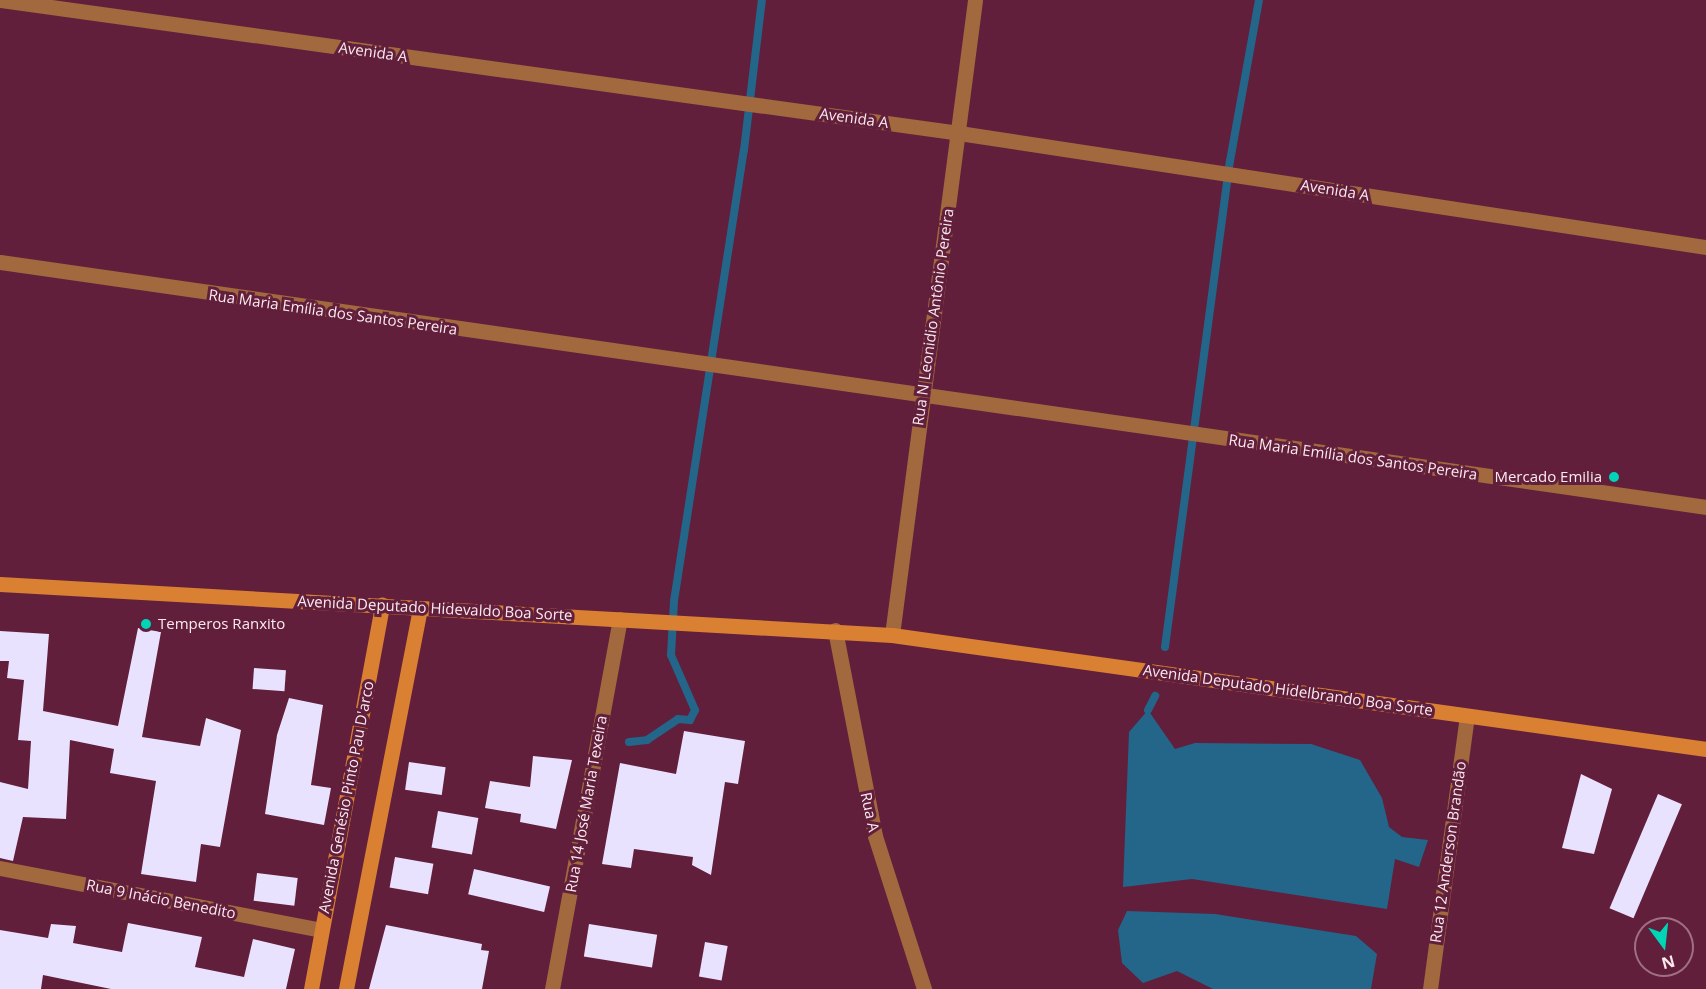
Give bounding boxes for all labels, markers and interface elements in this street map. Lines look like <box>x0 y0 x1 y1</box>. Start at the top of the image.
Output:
street label: Avenida A <box>337 38 409 66</box>
street label: Avenida A <box>818 104 890 132</box>
street label: Avenida A <box>1299 176 1371 204</box>
street label: Rua N Leonidio Antônio Pereira <box>909 207 957 427</box>
street label: Rua Maria Emília dos Santos Pereira <box>207 286 459 338</box>
street label: Rua Maria Emília dos Santos Pereira <box>1227 431 1479 483</box>
place label: Mercado Emilia <box>1494 468 1602 486</box>
marker: Mercado Emilia <box>1607 470 1621 484</box>
street label: Avenida Deputado Hidevaldo Boa Sorte <box>297 592 573 624</box>
place label: Temperos Ranxito <box>158 615 285 633</box>
marker: Temperos Ranxito <box>139 617 153 631</box>
street label: Avenida Deputado Hidelbrando Boa Sorte <box>1142 661 1434 719</box>
street label: Avenida Genésio Pinto Pau D'arco <box>315 679 377 915</box>
street label: Rua 14 José Maria Texeira <box>562 714 610 894</box>
street label: Rua 12 Anderson Brandão <box>1426 760 1470 944</box>
street label: Rua A <box>857 790 883 834</box>
street label: Rua 9 Inácio Benedito <box>85 876 237 922</box>
north arrow <box>1634 917 1694 977</box>
text: N <box>1659 950 1677 975</box>

